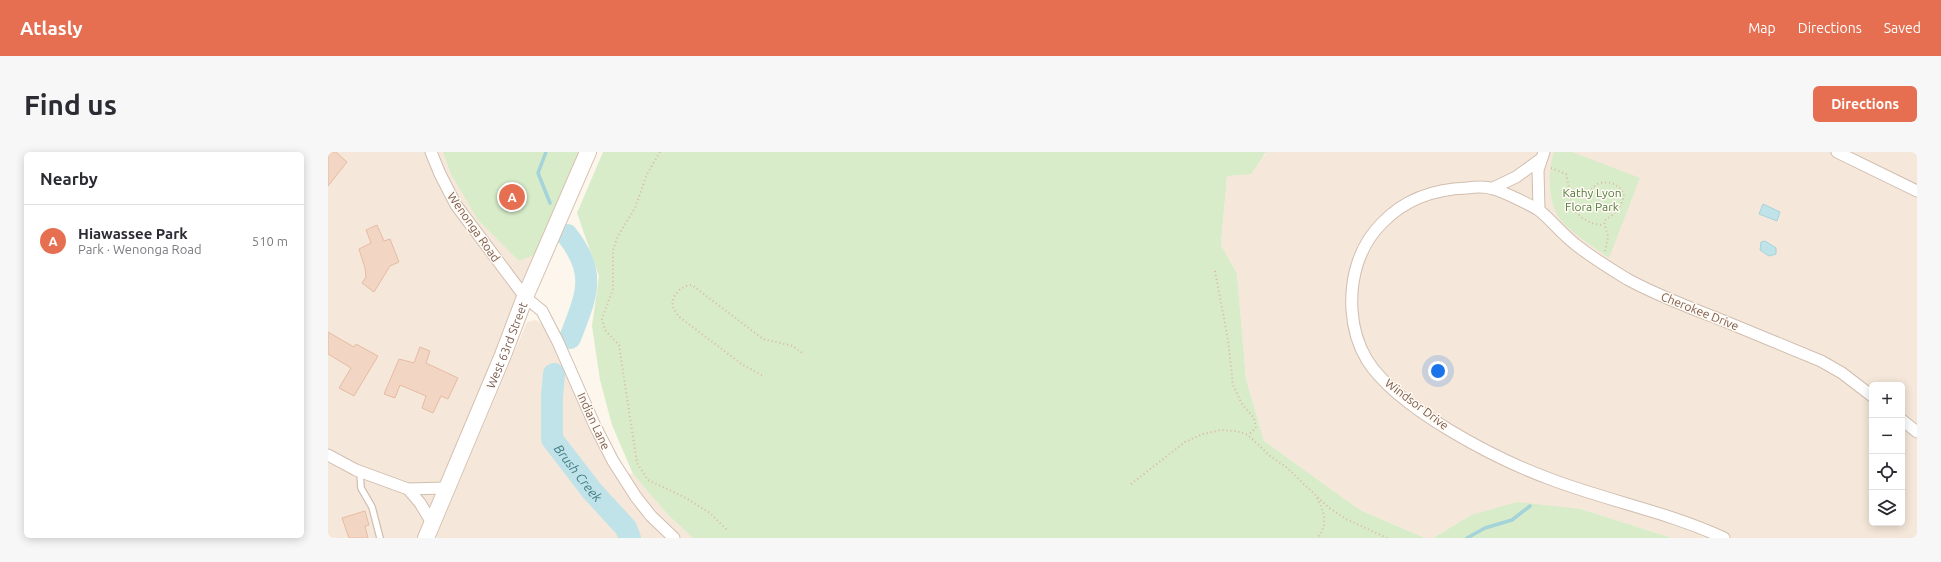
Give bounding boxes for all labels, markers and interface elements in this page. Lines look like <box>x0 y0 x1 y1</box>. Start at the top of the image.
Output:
text: Atlasly <box>20 17 83 39</box>
text: Map <box>1748 20 1776 36</box>
text: Directions <box>1798 20 1862 36</box>
text: Saved <box>1884 20 1921 36</box>
button: Directions <box>1813 86 1917 122</box>
text: Find us <box>24 89 117 120</box>
text: Nearby <box>40 169 98 188</box>
pin: A <box>499 182 525 212</box>
park label: Kathy Lyon Flora Park <box>1562 186 1622 213</box>
street label: Wenonga Road <box>445 190 503 264</box>
text: Hiawassee Park <box>78 225 188 242</box>
text: A <box>48 234 58 248</box>
text: 510 m <box>252 234 288 248</box>
text: Park · Wenonga Road <box>78 242 202 256</box>
street label: Cherokee Drive <box>1659 290 1741 332</box>
street label: West 63rd Street <box>483 300 529 390</box>
your location <box>1428 361 1448 381</box>
street label: Windsor Drive <box>1383 376 1451 432</box>
map controls <box>1869 382 1905 526</box>
button: + <box>1869 382 1905 418</box>
street label: Indian Lane <box>575 390 613 452</box>
button: − <box>1869 418 1905 454</box>
water label: Brush Creek <box>552 442 605 505</box>
button: locate <box>1869 454 1905 490</box>
button: layers <box>1869 490 1905 526</box>

